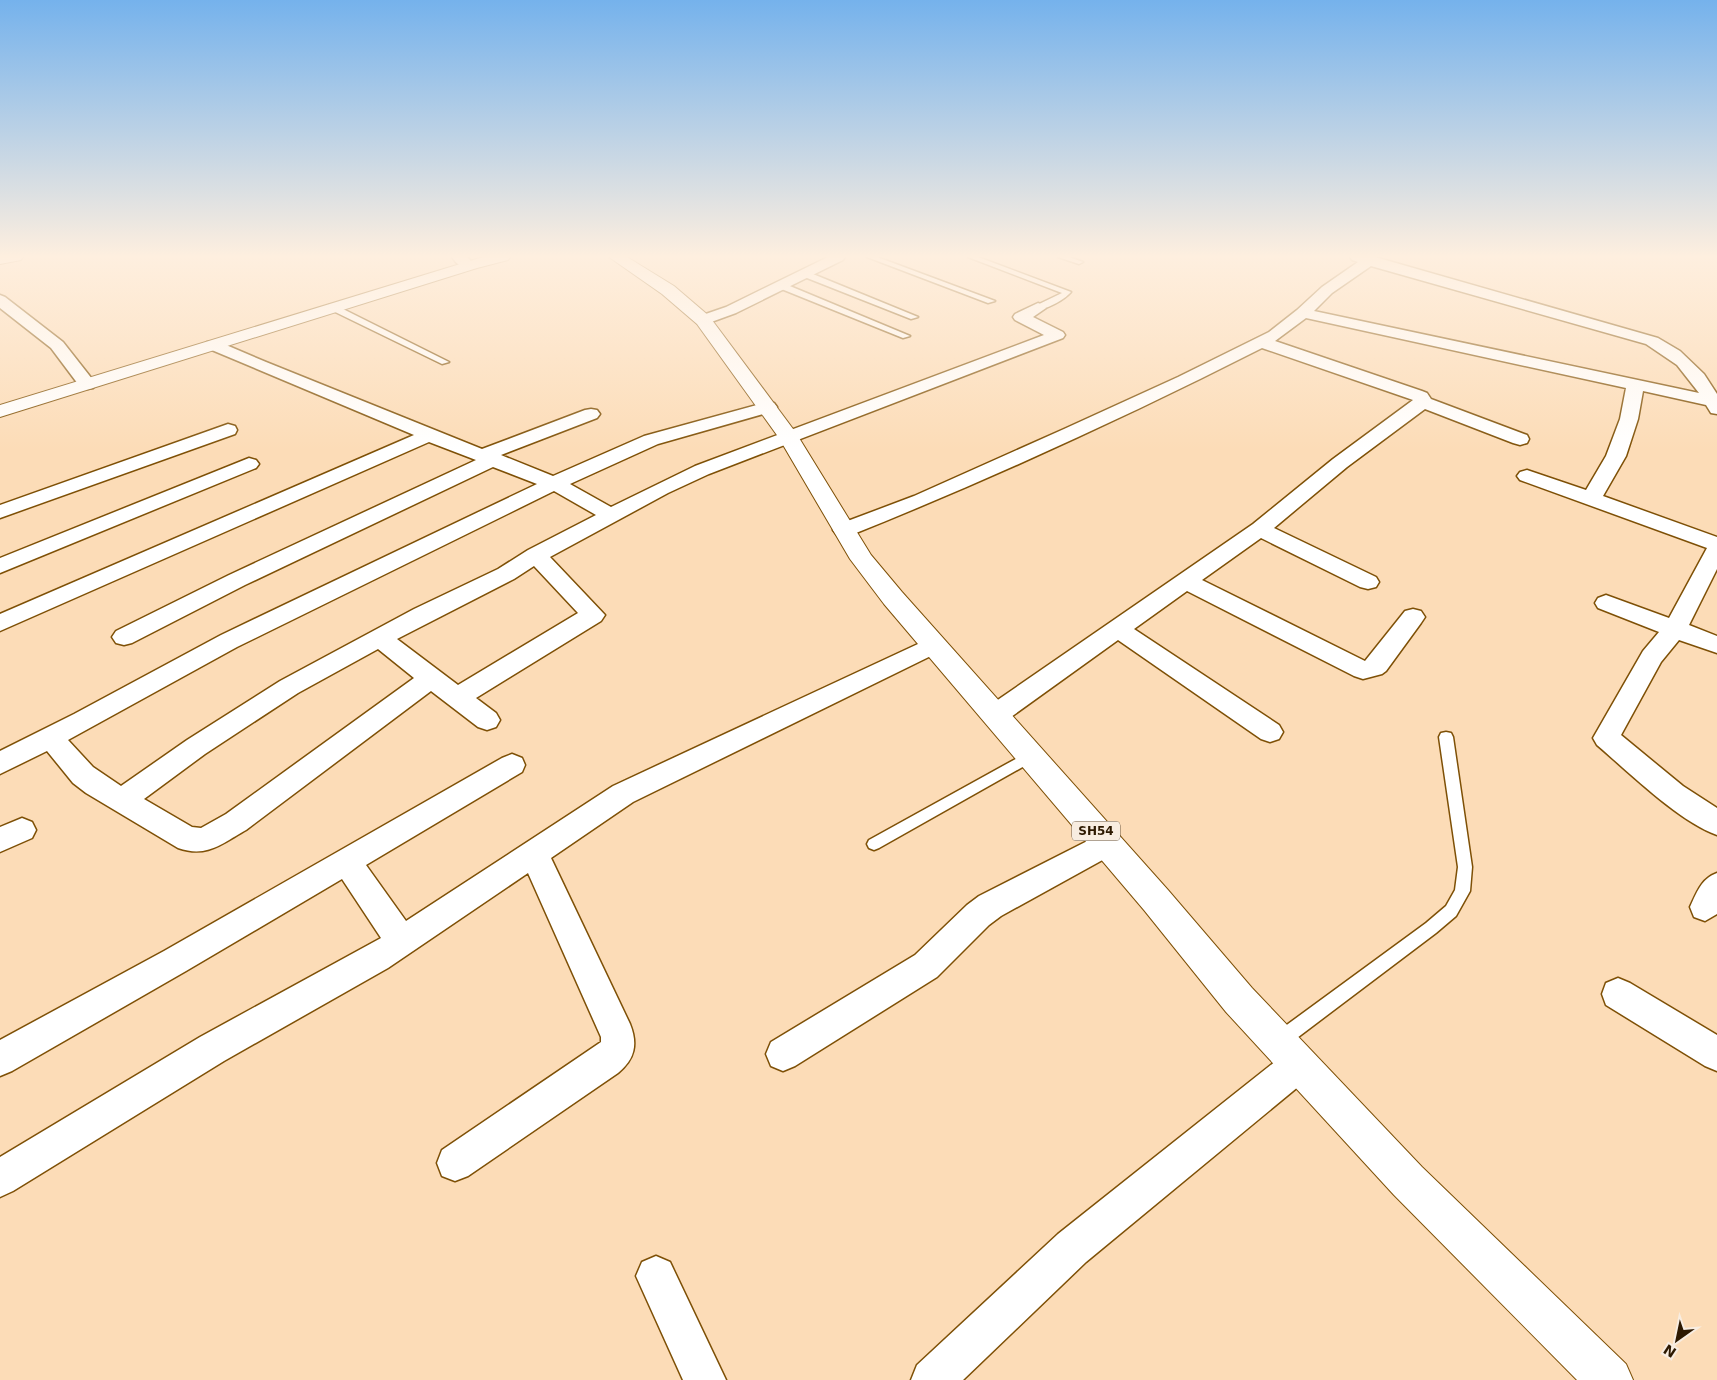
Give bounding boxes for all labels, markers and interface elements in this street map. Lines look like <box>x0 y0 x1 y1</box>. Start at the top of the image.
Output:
road number: SH54 <box>1072 821 1120 840</box>
north arrow <box>1652 1315 1702 1365</box>
text: N <box>1661 1341 1679 1361</box>

